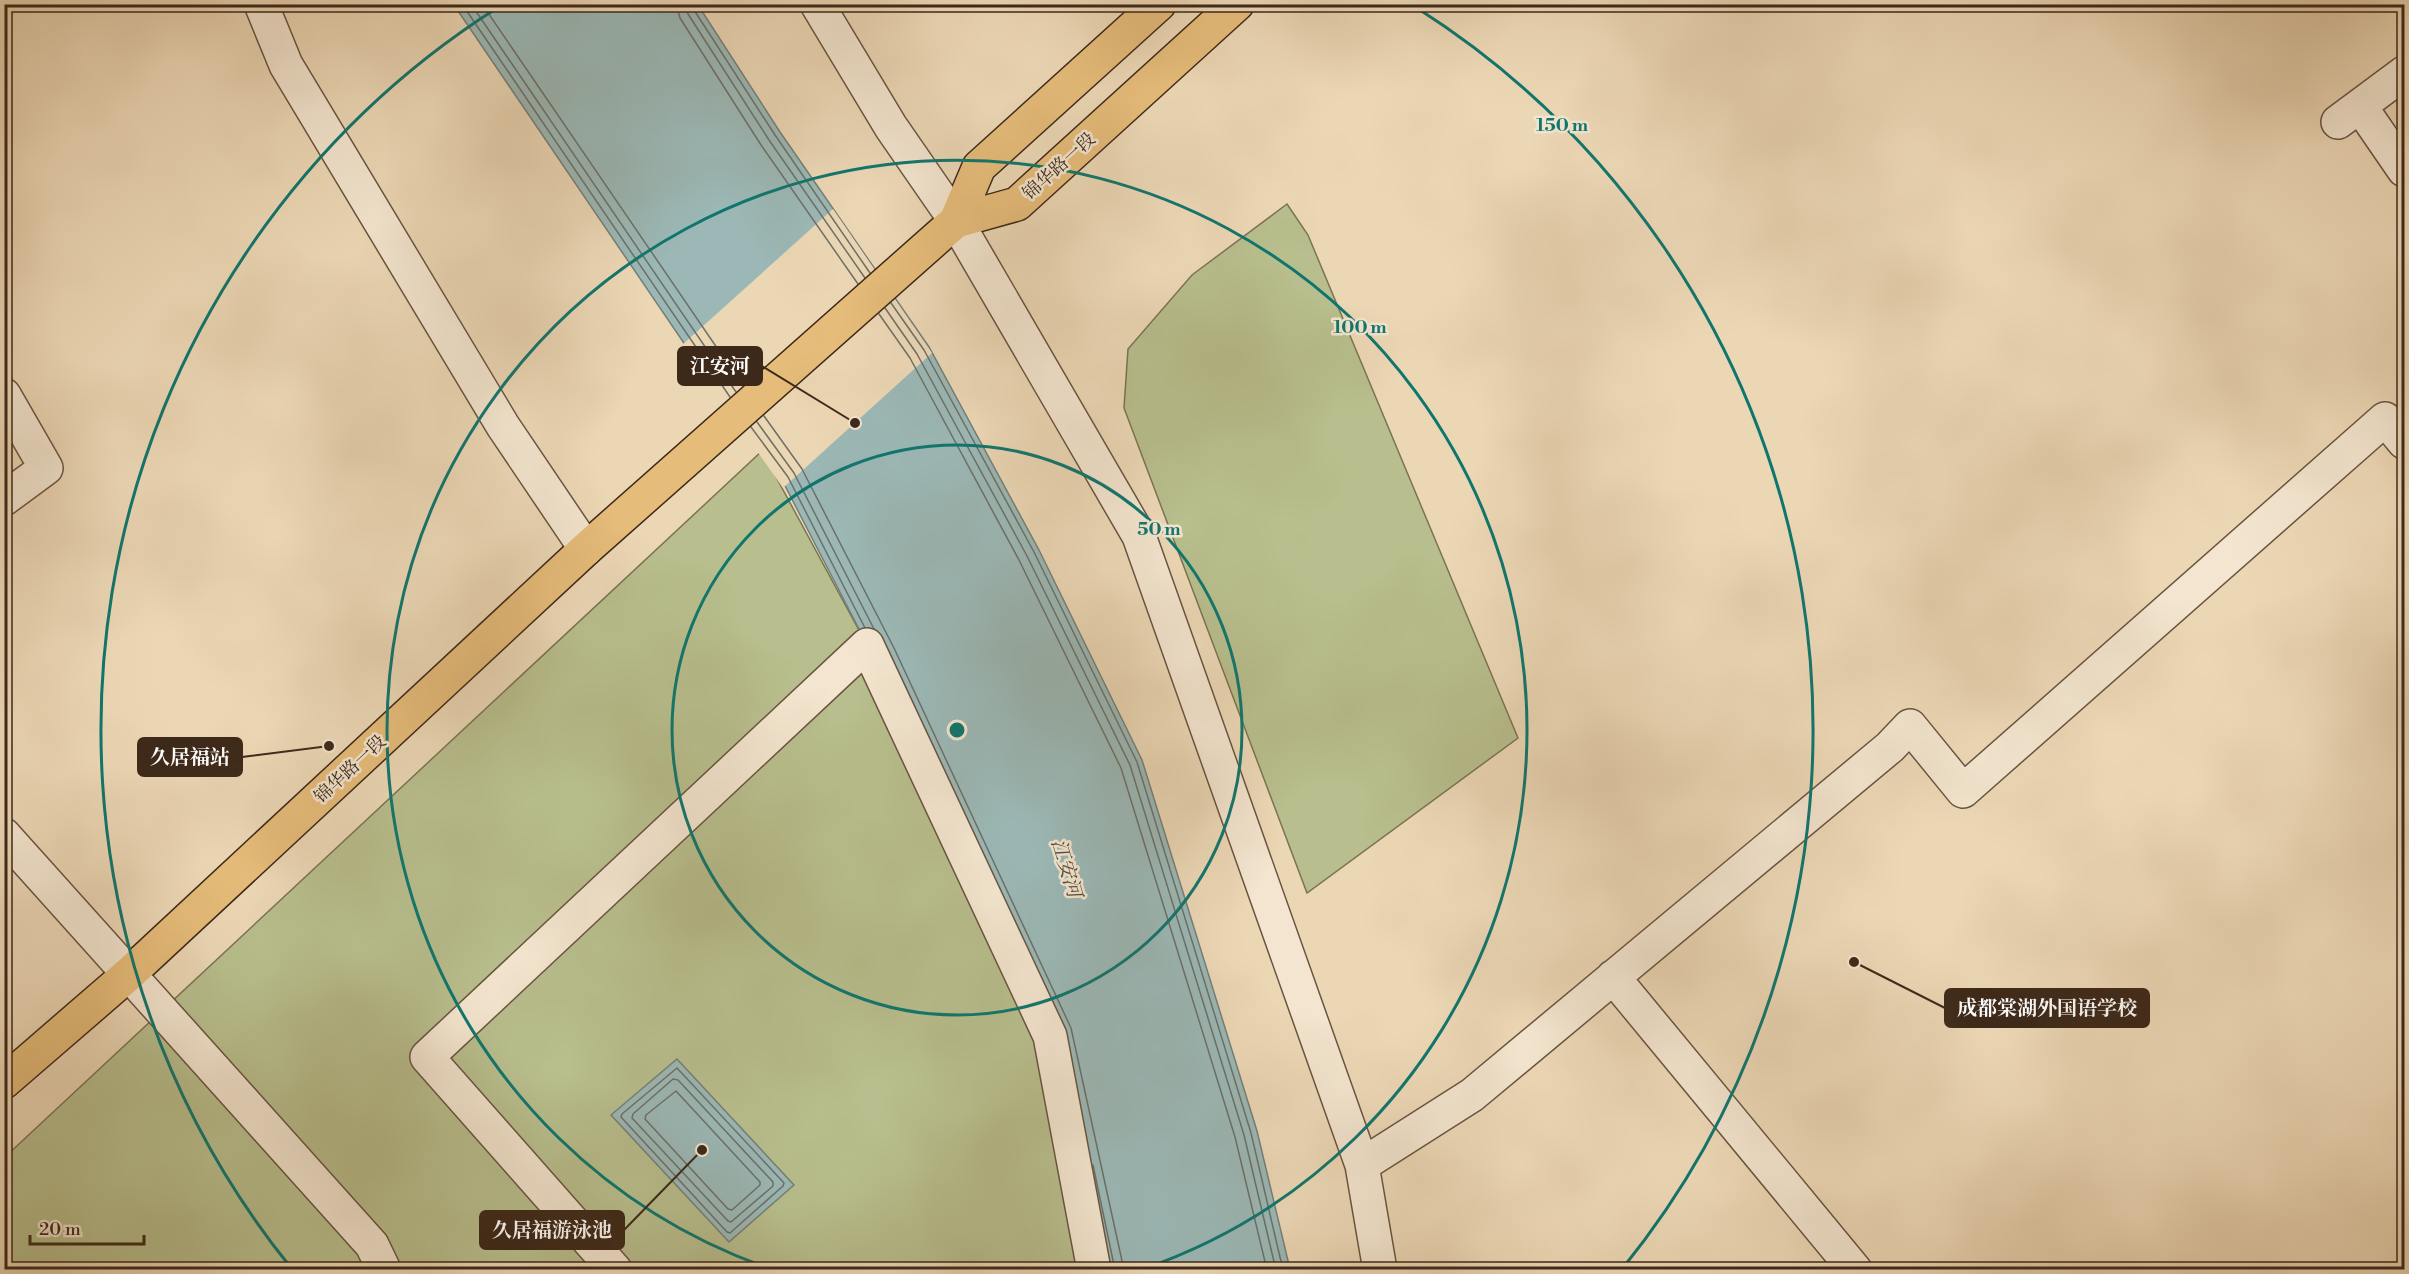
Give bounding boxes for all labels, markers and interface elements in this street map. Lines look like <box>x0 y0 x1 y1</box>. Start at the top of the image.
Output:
text: 150 m <box>1536 114 1589 137</box>
street label: 锦华路一段 <box>1018 128 1100 205</box>
text: 100 m <box>1333 316 1387 339</box>
callout: 江安河 <box>678 347 762 385</box>
text: 江安河 <box>690 355 750 380</box>
text: 50 m <box>1137 518 1181 541</box>
centre of rings <box>947 720 967 740</box>
street label: 锦华路一段 <box>310 730 391 808</box>
callout: 久居福站 <box>138 738 242 776</box>
text: 久居福站 <box>150 746 230 771</box>
water label: 江安河 <box>1045 836 1087 904</box>
callout: 成都棠湖外国语学校 <box>1945 989 2149 1027</box>
text: 成都棠湖外国语学校 <box>1957 997 2137 1022</box>
scale bar <box>30 1208 144 1246</box>
callout: 久居福游泳池 <box>480 1211 624 1249</box>
text: 20 m <box>39 1218 81 1241</box>
text: 久居福游泳池 <box>492 1219 612 1244</box>

